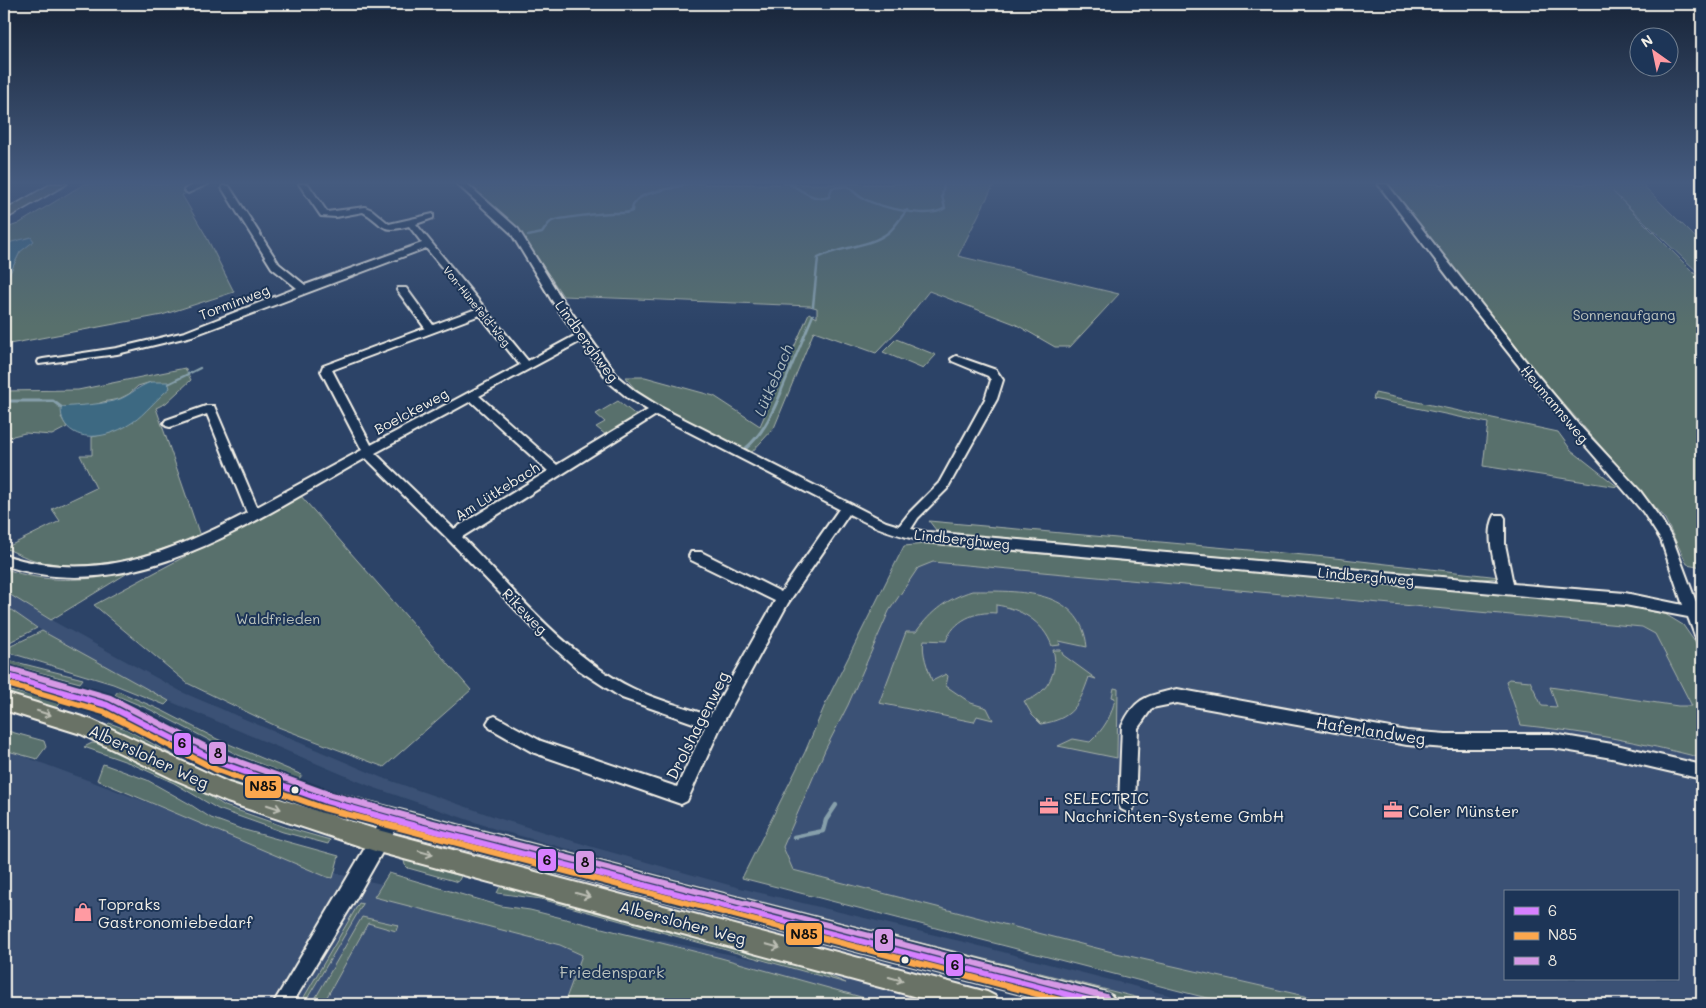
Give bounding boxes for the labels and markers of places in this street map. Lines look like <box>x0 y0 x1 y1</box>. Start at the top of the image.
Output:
unlabelled marker <box>290 785 300 795</box>
place label: SELECTRIC Nachrichten-Systeme GmbH <box>1064 787 1284 826</box>
office icon: SELECTRIC Nachrichten-Systeme GmbH <box>1038 795 1060 817</box>
office icon: Coler Münster <box>1382 799 1404 821</box>
place label: Coler Münster <box>1408 800 1519 821</box>
place label: Topraks Gastronomiebedarf <box>98 893 253 932</box>
shop icon: Topraks Gastronomiebedarf <box>72 901 94 923</box>
unlabelled marker <box>900 955 910 965</box>

